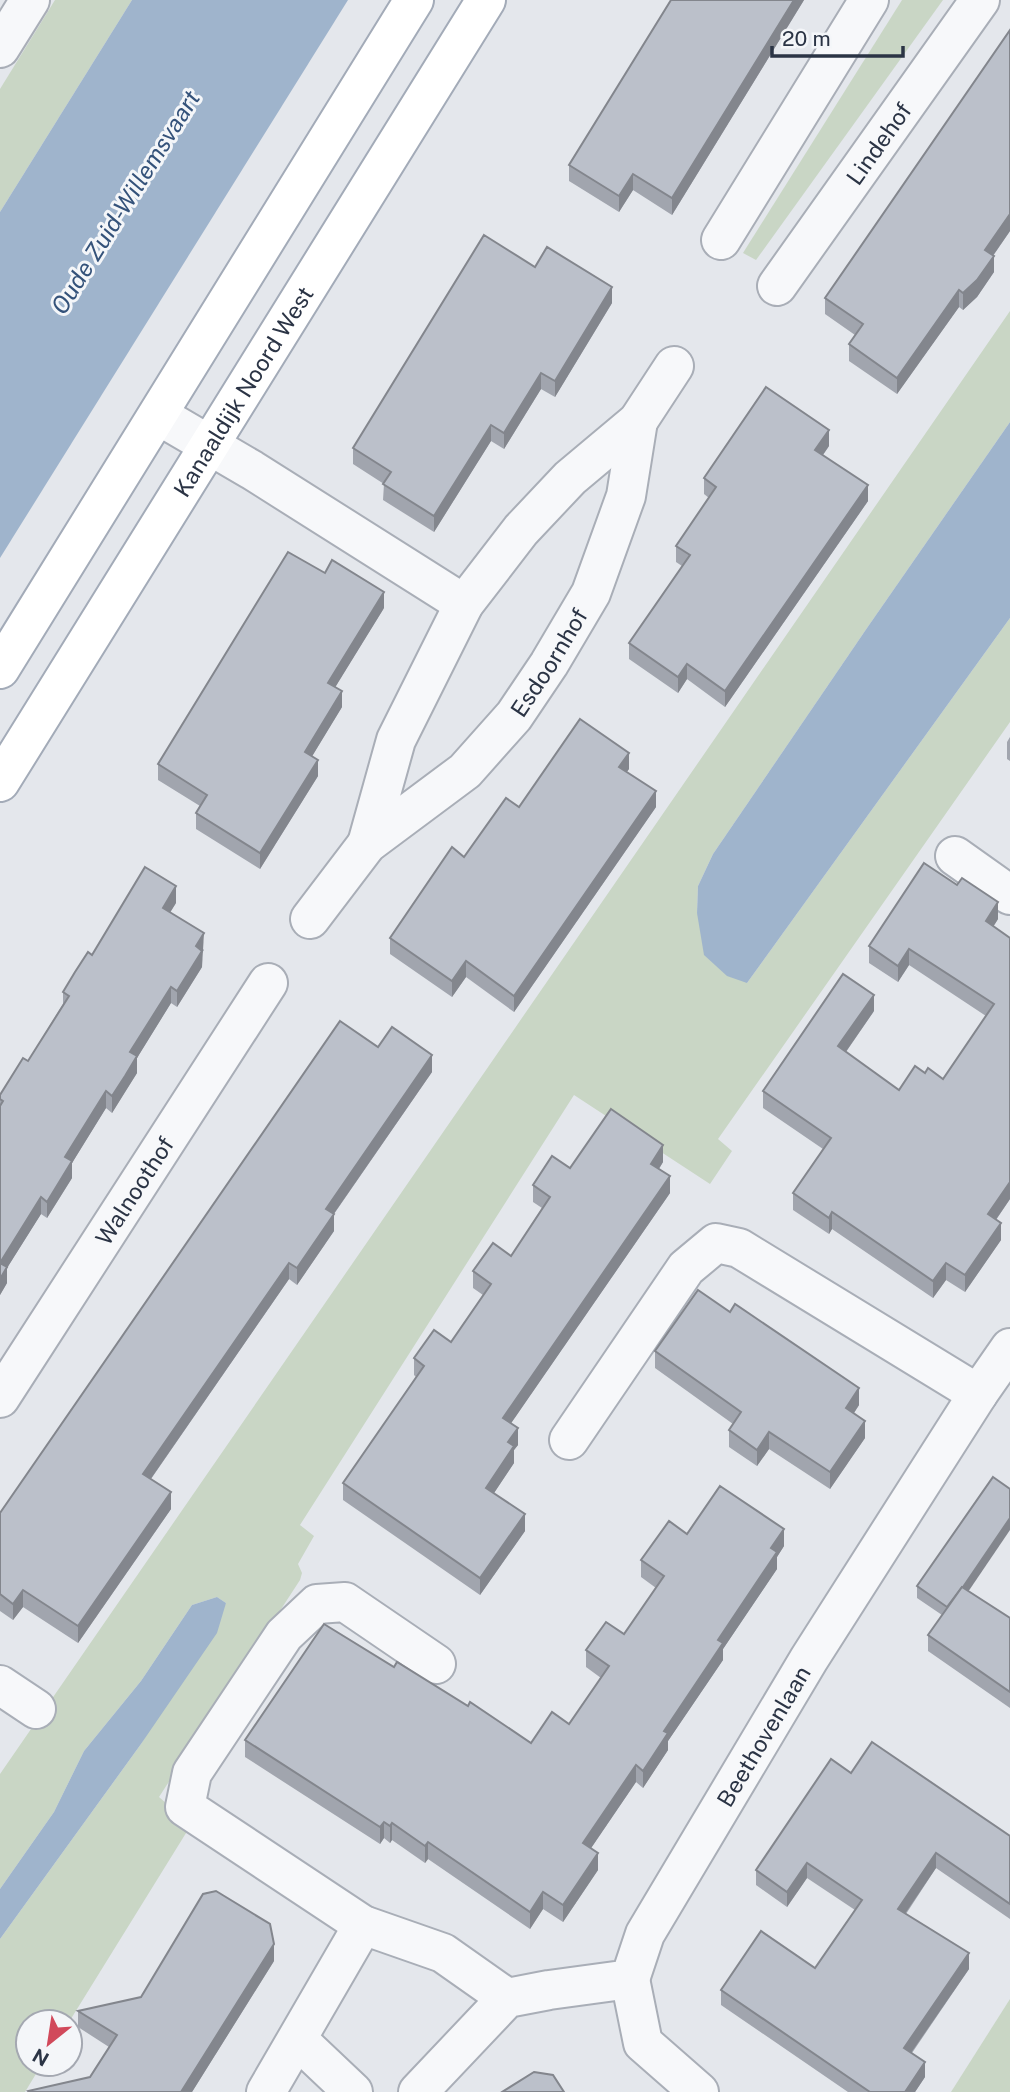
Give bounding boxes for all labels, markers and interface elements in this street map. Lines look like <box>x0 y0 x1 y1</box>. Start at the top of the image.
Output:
scale bar <box>772 14 903 58</box>
text: 20 m <box>782 26 831 51</box>
water label: Oude Zuid-Willemsvaart <box>45 85 205 319</box>
street label: Lindehof <box>840 97 917 189</box>
street label: Kanaaldijk Noord West <box>167 281 318 501</box>
street label: Esdoornhof <box>504 603 592 721</box>
street label: Walnoothof <box>89 1131 179 1250</box>
street label: Beethovenlaan <box>711 1661 816 1811</box>
north arrow <box>14 2008 84 2078</box>
text: N <box>29 2044 52 2071</box>

